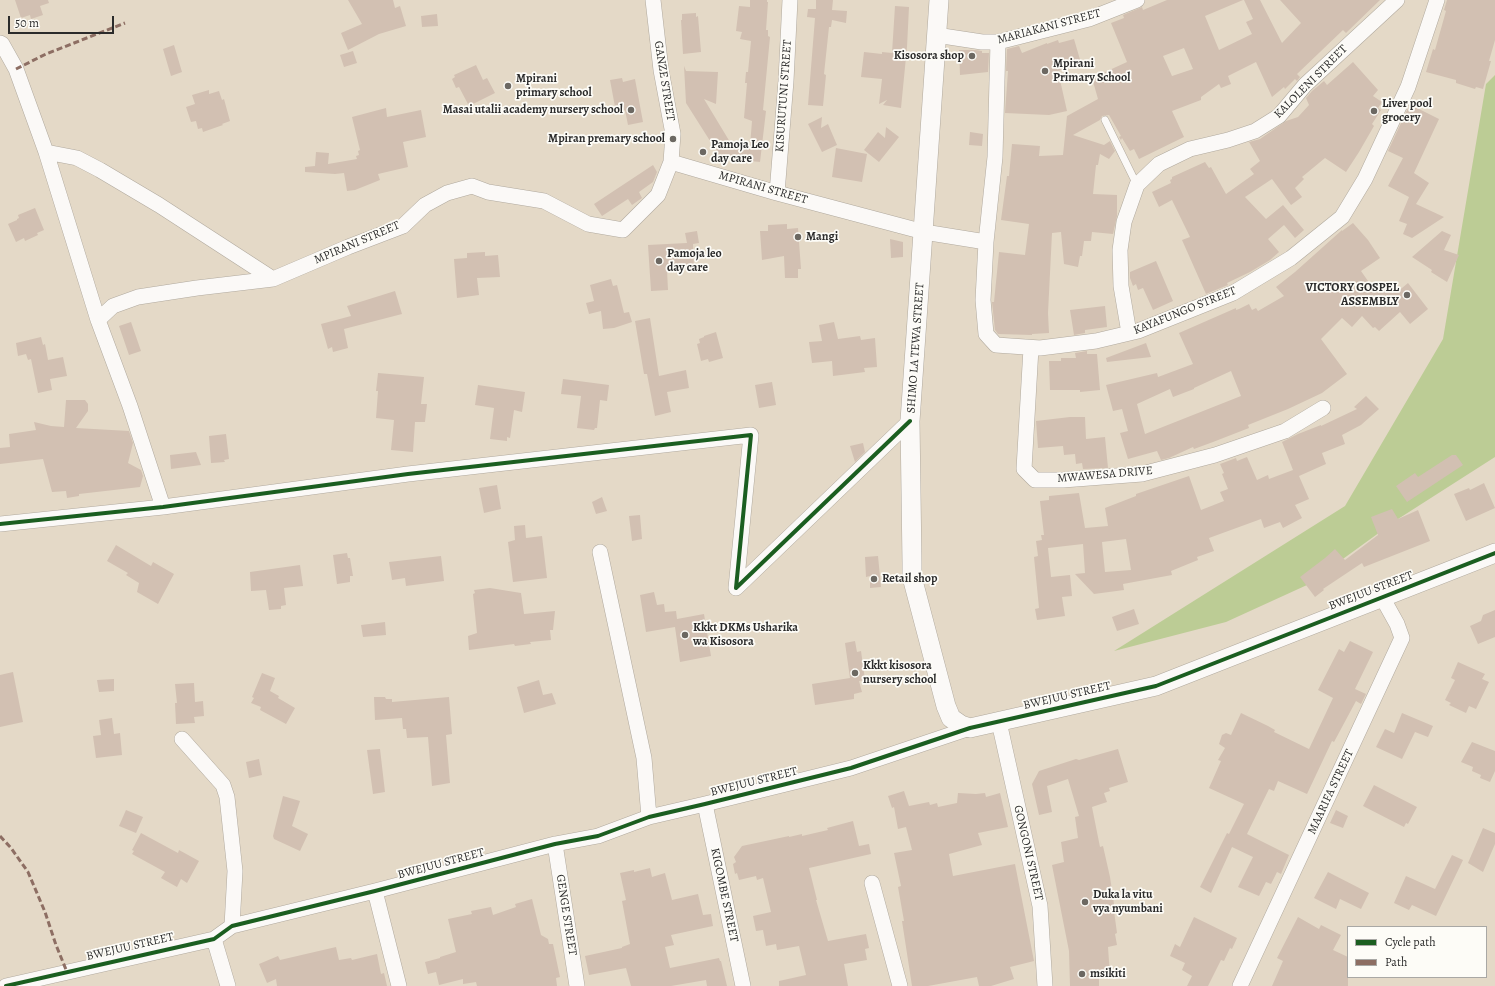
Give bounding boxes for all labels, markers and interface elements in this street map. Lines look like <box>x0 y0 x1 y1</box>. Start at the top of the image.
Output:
street label: MARIAKANI STREET <box>996 6 1102 48</box>
scale bar <box>10 8 116 34</box>
text: 50 m <box>15 15 39 31</box>
street label: KISURUTUNI STREET <box>773 39 795 153</box>
street label: GANZE STREET <box>651 40 677 122</box>
street label: KALOLENI STREET <box>1271 42 1351 122</box>
place label: Kisosora shop <box>894 49 964 63</box>
marker: Kisosora shop <box>967 51 977 61</box>
place label: Mpirani Primary School <box>1053 57 1130 85</box>
marker: Mpirani Primary School <box>1040 66 1050 76</box>
place label: Mpirani primary school <box>516 72 592 100</box>
marker: Mpirani primary school <box>503 81 513 91</box>
place label: Liver pool grocery <box>1382 97 1432 125</box>
place label: Masai utalii academy nursery school <box>443 103 623 117</box>
marker: Masai utalii academy nursery school <box>626 105 636 115</box>
marker: Liver pool grocery <box>1369 106 1379 116</box>
place label: Mpiran premary school <box>548 132 665 146</box>
marker: Mpiran premary school <box>668 134 678 144</box>
place label: Pamoja Leo day care <box>711 138 769 166</box>
marker: Pamoja Leo day care <box>698 147 708 157</box>
street label: MPIRANI STREET <box>717 168 809 208</box>
street label: MPIRANI STREET <box>312 218 402 268</box>
place label: Mangi <box>806 230 838 244</box>
marker: Mangi <box>793 232 803 242</box>
place label: Pamoja leo day care <box>667 247 722 275</box>
marker: Pamoja leo day care <box>654 256 664 266</box>
place label: VICTORY GOSPEL ASSEMBLY <box>1305 281 1399 309</box>
street label: SHIMO LA TEWA STREET <box>904 282 928 414</box>
street label: KAYAFUNGO STREET <box>1132 284 1238 338</box>
marker: VICTORY GOSPEL ASSEMBLY <box>1402 290 1412 300</box>
street label: MWAWESA DRIVE <box>1057 464 1153 486</box>
street label: BWEJUU STREET <box>1327 568 1415 614</box>
place label: Retail shop <box>882 572 937 586</box>
marker: Retail shop <box>869 574 879 584</box>
place label: Kkkt DKMs Usharika wa Kisosora <box>693 621 798 649</box>
marker: Kkkt DKMs Usharika wa Kisosora <box>680 630 690 640</box>
place label: Kkkt kisosora nursery school <box>863 659 936 687</box>
marker: Kkkt kisosora nursery school <box>850 668 860 678</box>
street label: BWEJUU STREET <box>1022 679 1112 713</box>
street label: MAARIFA STREET <box>1305 747 1357 837</box>
street label: BWEJUU STREET <box>709 764 799 800</box>
street label: GONGONI STREET <box>1010 804 1046 902</box>
street label: BWEJUU STREET <box>396 846 486 882</box>
street label: KIGOMBE STREET <box>707 847 741 943</box>
street label: GENGE STREET <box>552 873 580 957</box>
place label: Duka la vitu vya nyumbani <box>1093 888 1163 916</box>
marker: Duka la vitu vya nyumbani <box>1080 897 1090 907</box>
legend <box>1347 926 1487 978</box>
street label: BWEJUU STREET <box>85 930 175 964</box>
text: Cycle path <box>1385 934 1436 950</box>
text: Path <box>1385 954 1407 970</box>
place label: msikiti <box>1090 967 1126 981</box>
marker: msikiti <box>1077 969 1087 979</box>

